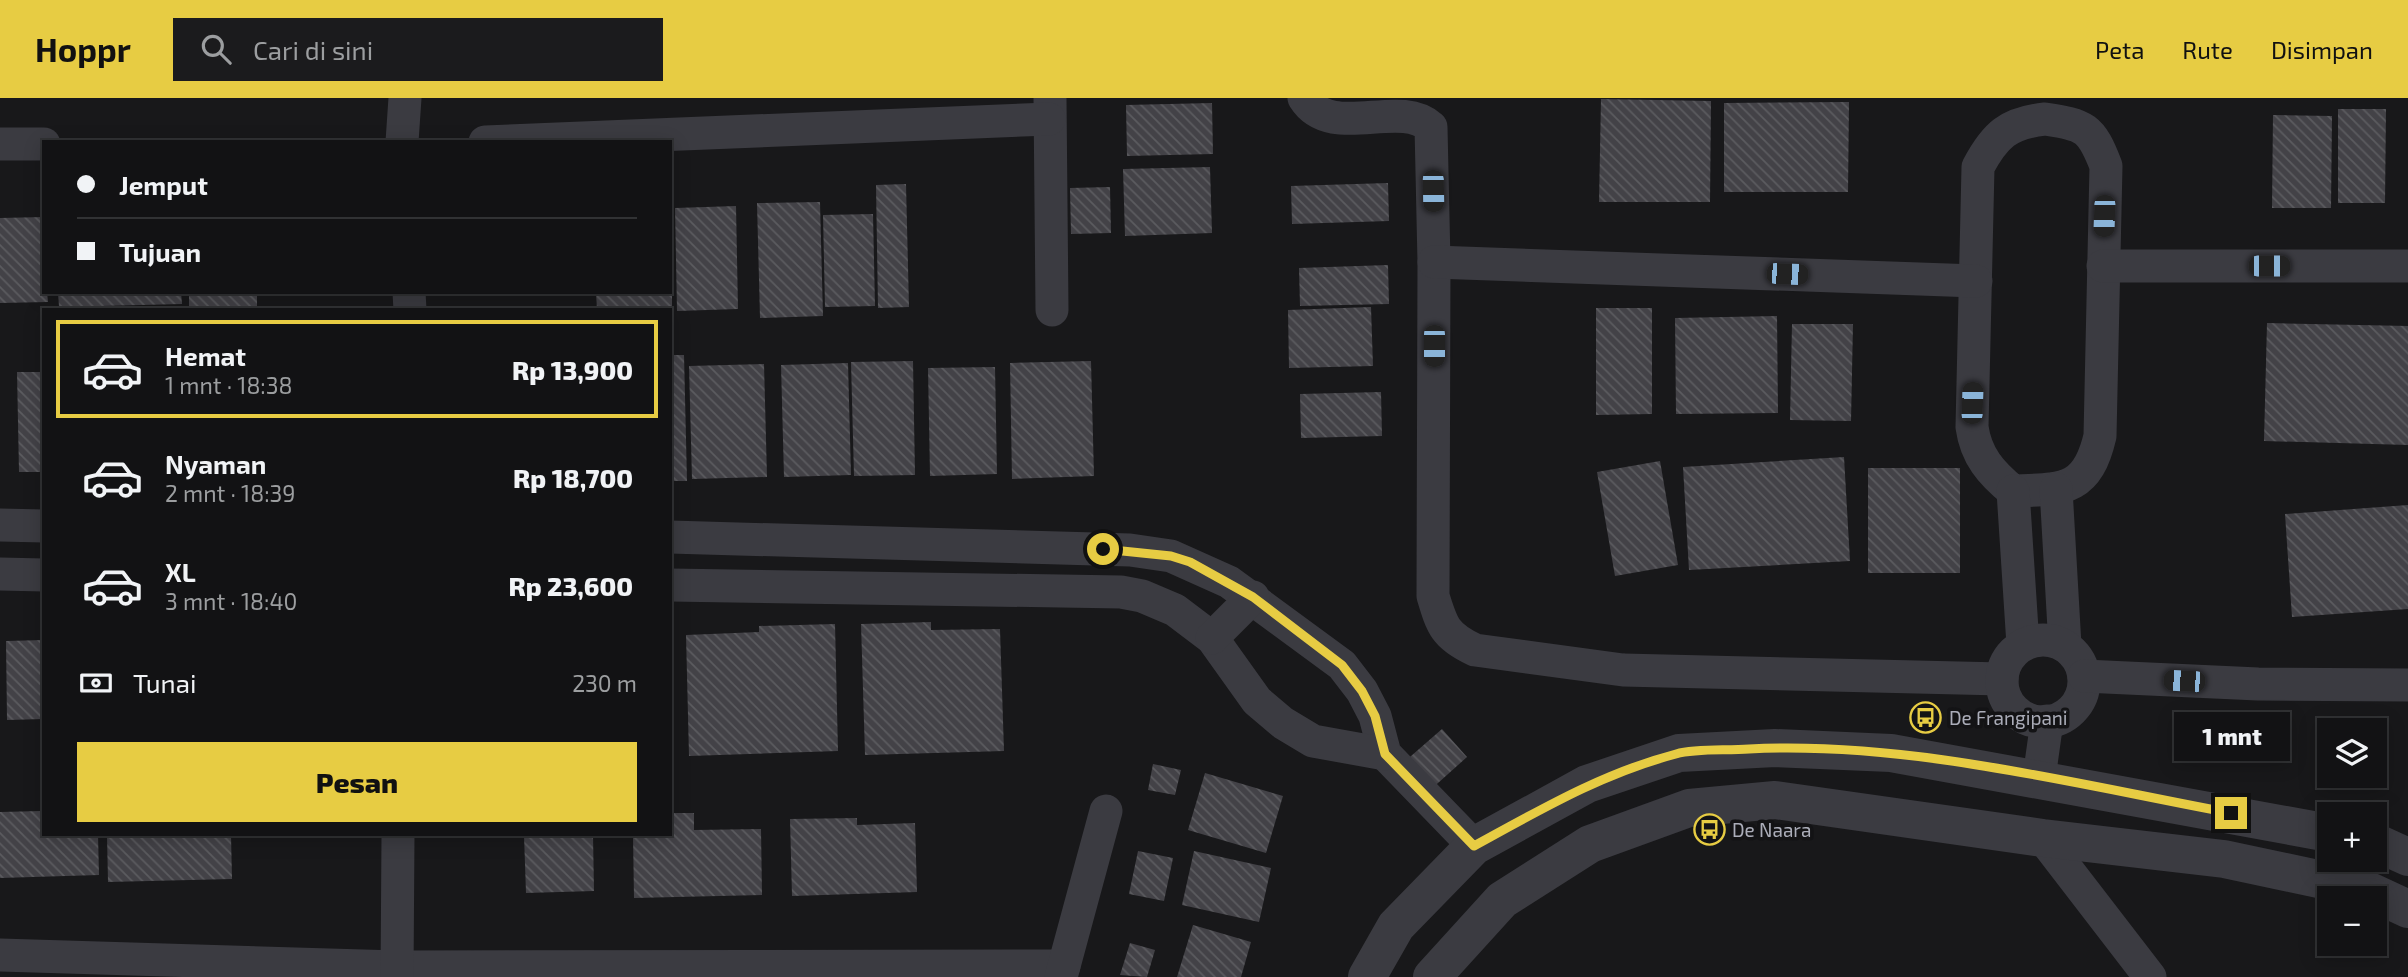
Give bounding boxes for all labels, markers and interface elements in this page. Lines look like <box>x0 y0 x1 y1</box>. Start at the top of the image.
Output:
search box <box>173 18 663 81</box>
text: Hoppr <box>35 29 131 69</box>
icon: search <box>197 30 235 68</box>
text: Cari di sini <box>253 34 373 65</box>
text: Peta <box>2095 35 2144 64</box>
text: Rute <box>2182 35 2233 64</box>
text: Disimpan <box>2271 35 2373 64</box>
text: Jemput <box>119 169 208 200</box>
car <box>1423 170 1444 212</box>
car <box>2093 195 2116 237</box>
text: Tujuan <box>119 236 201 267</box>
car <box>2249 256 2291 277</box>
car <box>1766 263 1809 285</box>
car <box>1424 325 1445 367</box>
icon: car <box>81 338 144 401</box>
text: Hemat <box>165 340 246 371</box>
text: Rp 13,900 <box>512 354 633 385</box>
text: 1 mnt · 18:38 <box>165 371 293 399</box>
car <box>1961 382 1984 424</box>
icon: car <box>81 446 144 509</box>
text: Nyaman <box>165 448 266 479</box>
text: Rp 18,700 <box>513 462 633 493</box>
text: 2 mnt · 18:39 <box>165 479 296 507</box>
route start <box>1087 533 1119 565</box>
icon: car <box>81 554 144 617</box>
text: XL <box>165 556 196 587</box>
text: Rp 23,600 <box>508 570 633 601</box>
text: 3 mnt · 18:40 <box>165 587 297 615</box>
icon: cash <box>77 664 115 702</box>
text: Tunai <box>133 667 196 698</box>
text: 230 m <box>572 669 637 697</box>
car <box>2163 669 2206 693</box>
bus stop icon: De Frangipani <box>1909 701 1943 735</box>
place label: De Frangipani <box>1949 706 2068 729</box>
callout: 1 mnt <box>2173 712 2289 760</box>
map controls <box>2317 718 2387 956</box>
button: layers <box>2317 718 2387 788</box>
text: 1 mnt <box>2202 722 2262 750</box>
button: Pesan <box>77 742 637 822</box>
route end <box>2215 797 2247 829</box>
button: + <box>2317 802 2387 872</box>
bus stop icon: De Naara <box>1692 813 1726 847</box>
place label: De Naara <box>1732 818 1811 841</box>
button: − <box>2317 886 2387 956</box>

